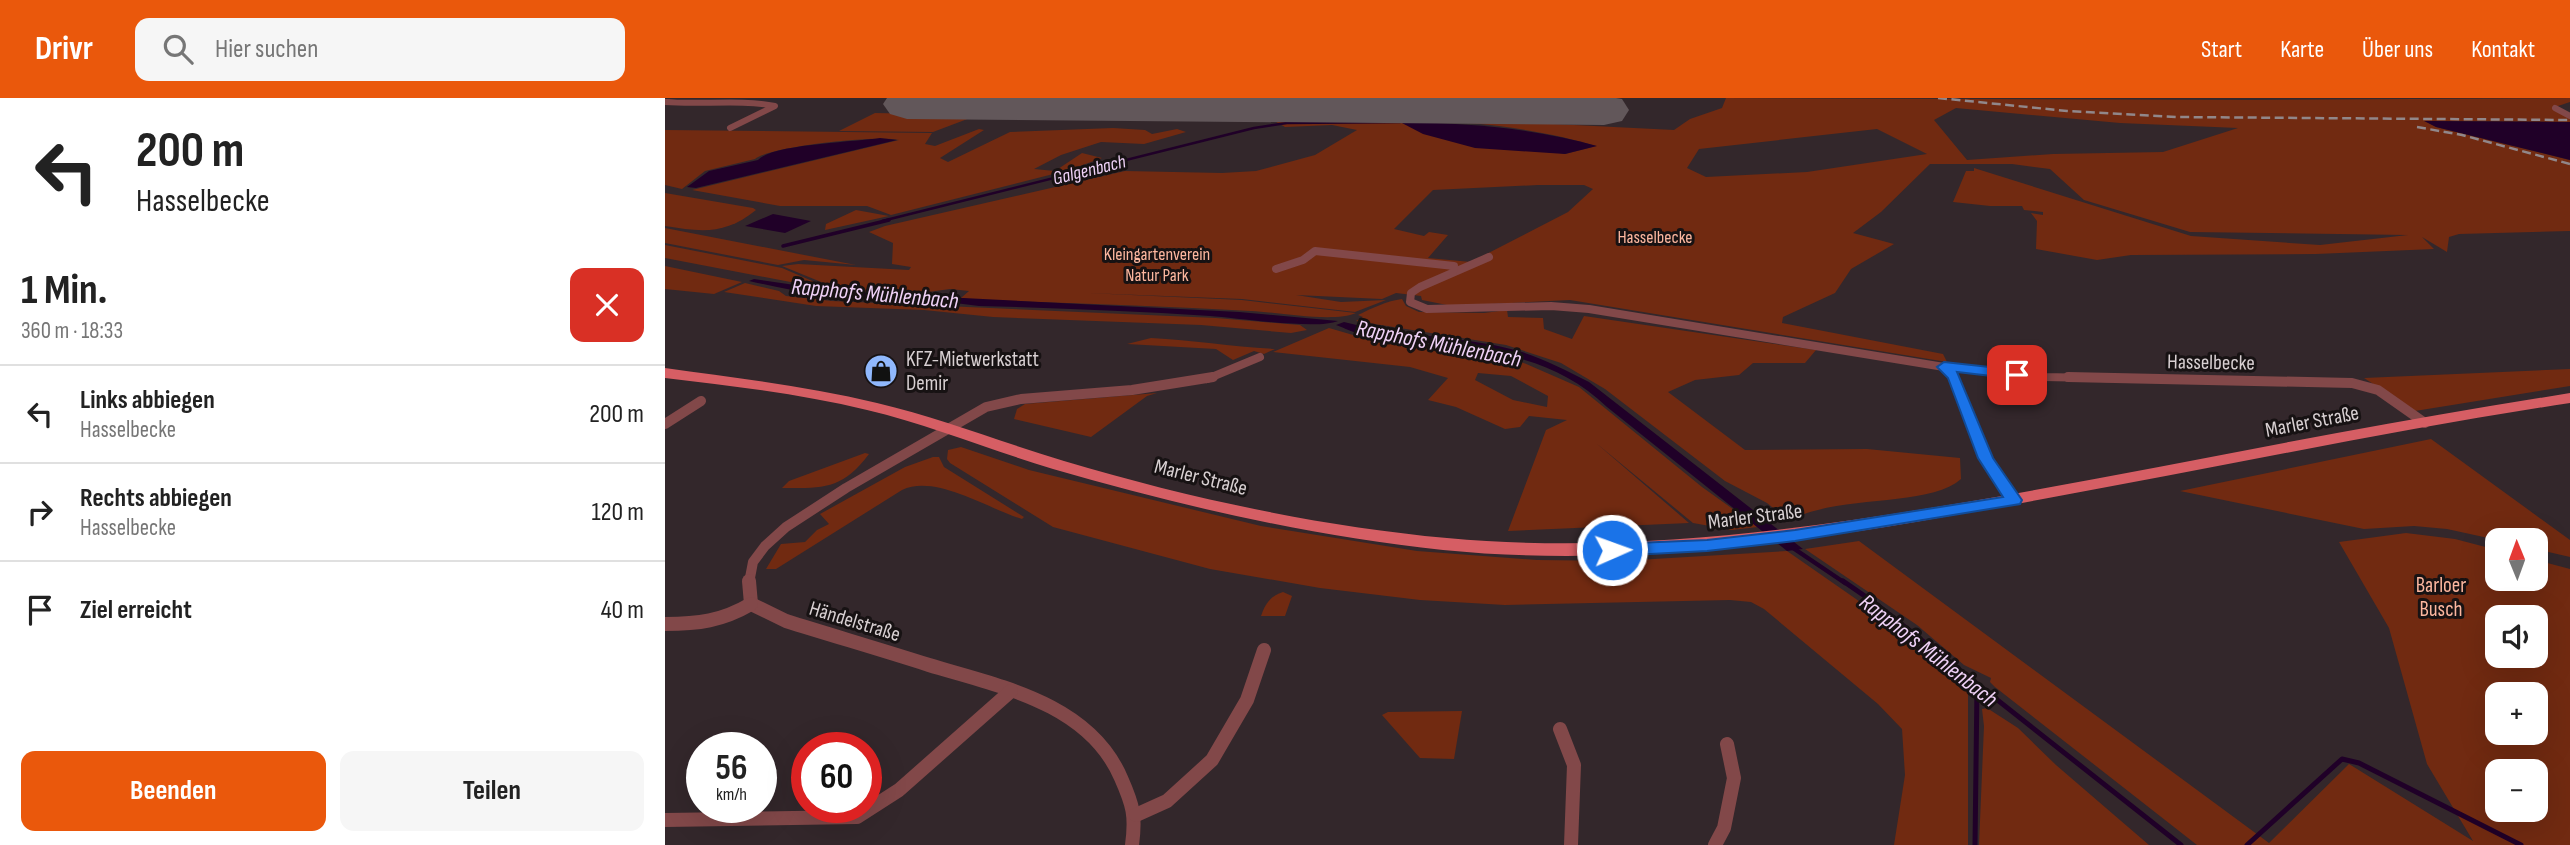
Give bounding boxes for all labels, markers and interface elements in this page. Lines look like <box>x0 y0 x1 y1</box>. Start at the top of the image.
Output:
search box <box>135 18 625 81</box>
text: Drivr <box>35 29 93 69</box>
icon: search <box>159 30 197 68</box>
text: Hier suchen <box>215 34 318 65</box>
text: Start <box>2201 35 2242 64</box>
text: Karte <box>2280 35 2324 64</box>
text: Über uns <box>2362 35 2433 64</box>
text: Kontakt <box>2471 35 2535 64</box>
text: 200 m <box>136 122 244 181</box>
icon: left <box>21 126 112 217</box>
water label: Galgenbach <box>1050 150 1128 191</box>
text: Hasselbecke <box>136 182 270 221</box>
park label: Hasselbecke <box>1617 227 1693 248</box>
park label: Kleingartenverein Natur Park <box>1104 244 1210 286</box>
text: 1 Min. <box>21 265 107 316</box>
button: close <box>570 268 644 342</box>
water label: Rapphofs Mühlenbach <box>790 273 960 315</box>
water label: Rapphofs Mühlenbach <box>1354 314 1524 374</box>
text: 360 m · 18:33 <box>21 317 123 345</box>
pin <box>1987 345 2047 405</box>
place label: KFZ-Mietwerkstatt Demir <box>906 347 1039 396</box>
street label: Hasselbecke <box>2167 349 2255 376</box>
shop icon: KFZ-Mietwerkstatt Demir <box>862 352 900 390</box>
icon: arrive <box>1998 356 2036 394</box>
text: Links abbiegen <box>80 385 215 416</box>
icon: left <box>21 395 59 433</box>
text: 200 m <box>589 399 644 430</box>
street label: Marler Straße <box>2263 400 2361 443</box>
text: Hasselbecke <box>80 416 176 444</box>
street label: Marler Straße <box>1152 454 1250 501</box>
text: Rechts abbiegen <box>80 483 232 514</box>
icon: right <box>21 493 59 531</box>
text: 120 m <box>591 497 644 528</box>
street label: Marler Straße <box>1707 498 1804 535</box>
position arrow <box>1575 513 1649 587</box>
text: Hasselbecke <box>80 514 176 542</box>
north arrow <box>2485 528 2548 592</box>
map controls <box>2485 528 2548 822</box>
park label: Barloer Busch <box>2416 573 2466 622</box>
water label: Rapphofs Mühlenbach <box>1854 588 2003 714</box>
icon: arrive <box>21 591 59 629</box>
text: Ziel erreicht <box>80 595 192 626</box>
text: 40 m <box>601 595 644 626</box>
street label: Händelstraße <box>806 596 903 647</box>
button: sound <box>2485 605 2548 668</box>
button: + <box>2485 682 2548 745</box>
speed limit sign: 60 <box>791 732 882 823</box>
text: 56 <box>716 747 747 790</box>
button: Beenden <box>21 751 326 831</box>
button: Teilen <box>340 751 644 831</box>
button: − <box>2485 759 2548 822</box>
text: km/h <box>716 784 747 805</box>

